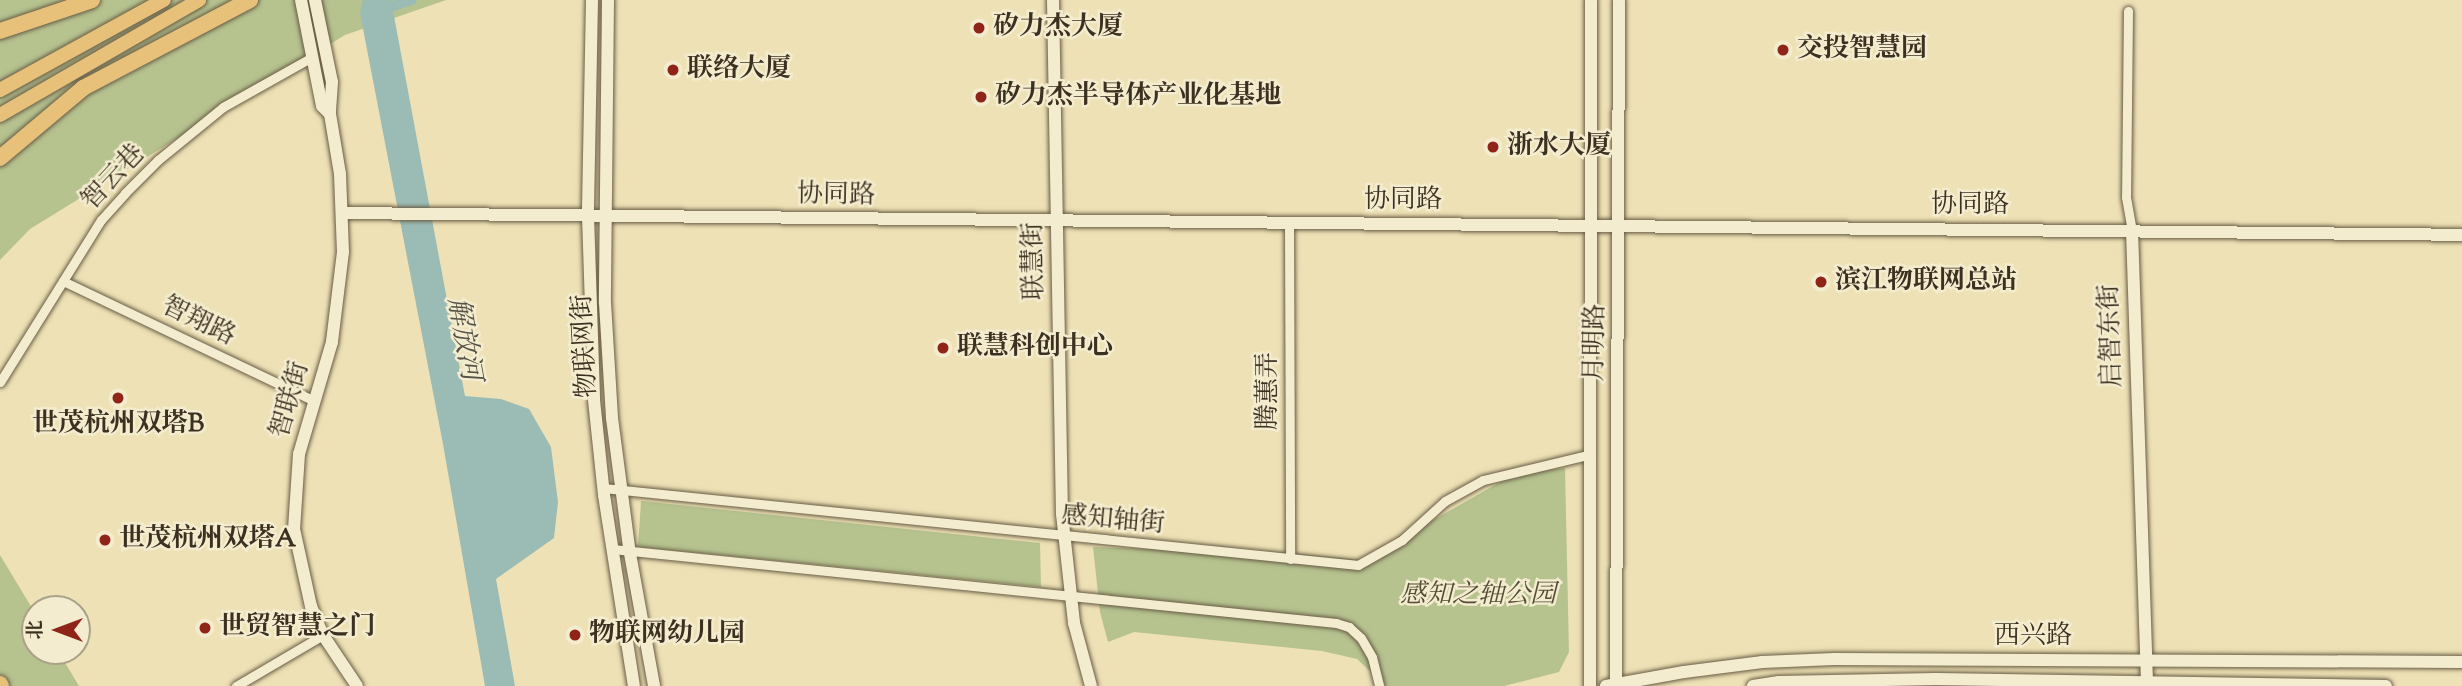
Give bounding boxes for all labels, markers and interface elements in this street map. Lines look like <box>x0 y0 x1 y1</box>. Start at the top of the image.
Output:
place label: 矽力杰大厦 <box>993 12 1123 44</box>
marker: 矽力杰大厦 <box>971 20 987 36</box>
place label: 交投智慧园 <box>1797 34 1927 66</box>
marker: 交投智慧园 <box>1775 42 1791 58</box>
place label: 联络大厦 <box>687 54 791 86</box>
marker: 联络大厦 <box>665 62 681 78</box>
place label: 矽力杰半导体产业化基地 <box>995 81 1281 113</box>
marker: 矽力杰半导体产业化基地 <box>973 89 989 105</box>
place label: 浙水大厦 <box>1507 131 1611 163</box>
street label: 智云巷 <box>76 139 152 217</box>
marker: 浙水大厦 <box>1485 139 1501 155</box>
street label: 协同路 <box>797 180 875 212</box>
street label: 协同路 <box>1364 185 1442 217</box>
street label: 协同路 <box>1931 190 2009 222</box>
street label: 联慧街 <box>1019 222 1051 300</box>
place label: 滨江物联网总站 <box>1835 266 2017 298</box>
marker: 滨江物联网总站 <box>1813 274 1829 290</box>
street label: 启智东街 <box>2095 283 2129 389</box>
street label: 智翔路 <box>156 291 240 353</box>
street label: 物联网街 <box>568 293 604 399</box>
water label: 解放河 <box>439 295 487 383</box>
street label: 月明路 <box>1580 304 1612 382</box>
place label: 联慧科创中心 <box>957 332 1113 364</box>
marker: 联慧科创中心 <box>935 340 951 356</box>
street label: 腾蕙弄 <box>1253 352 1285 430</box>
street label: 智联街 <box>265 358 317 442</box>
marker: 世茂杭州双塔B <box>110 390 126 406</box>
place label: 世茂杭州双塔B <box>32 409 204 441</box>
street label: 感知轴街 <box>1060 501 1166 541</box>
place label: 世茂杭州双塔A <box>119 524 296 556</box>
marker: 世茂杭州双塔A <box>97 532 113 548</box>
park label: 感知之轴公园 <box>1400 580 1556 612</box>
north arrow <box>21 595 91 665</box>
place label: 世贸智慧之门 <box>219 612 375 644</box>
place label: 物联网幼儿园 <box>589 619 745 651</box>
marker: 世贸智慧之门 <box>197 620 213 636</box>
text: 北 <box>23 621 50 640</box>
street label: 西兴路 <box>1994 621 2072 653</box>
marker: 物联网幼儿园 <box>567 627 583 643</box>

